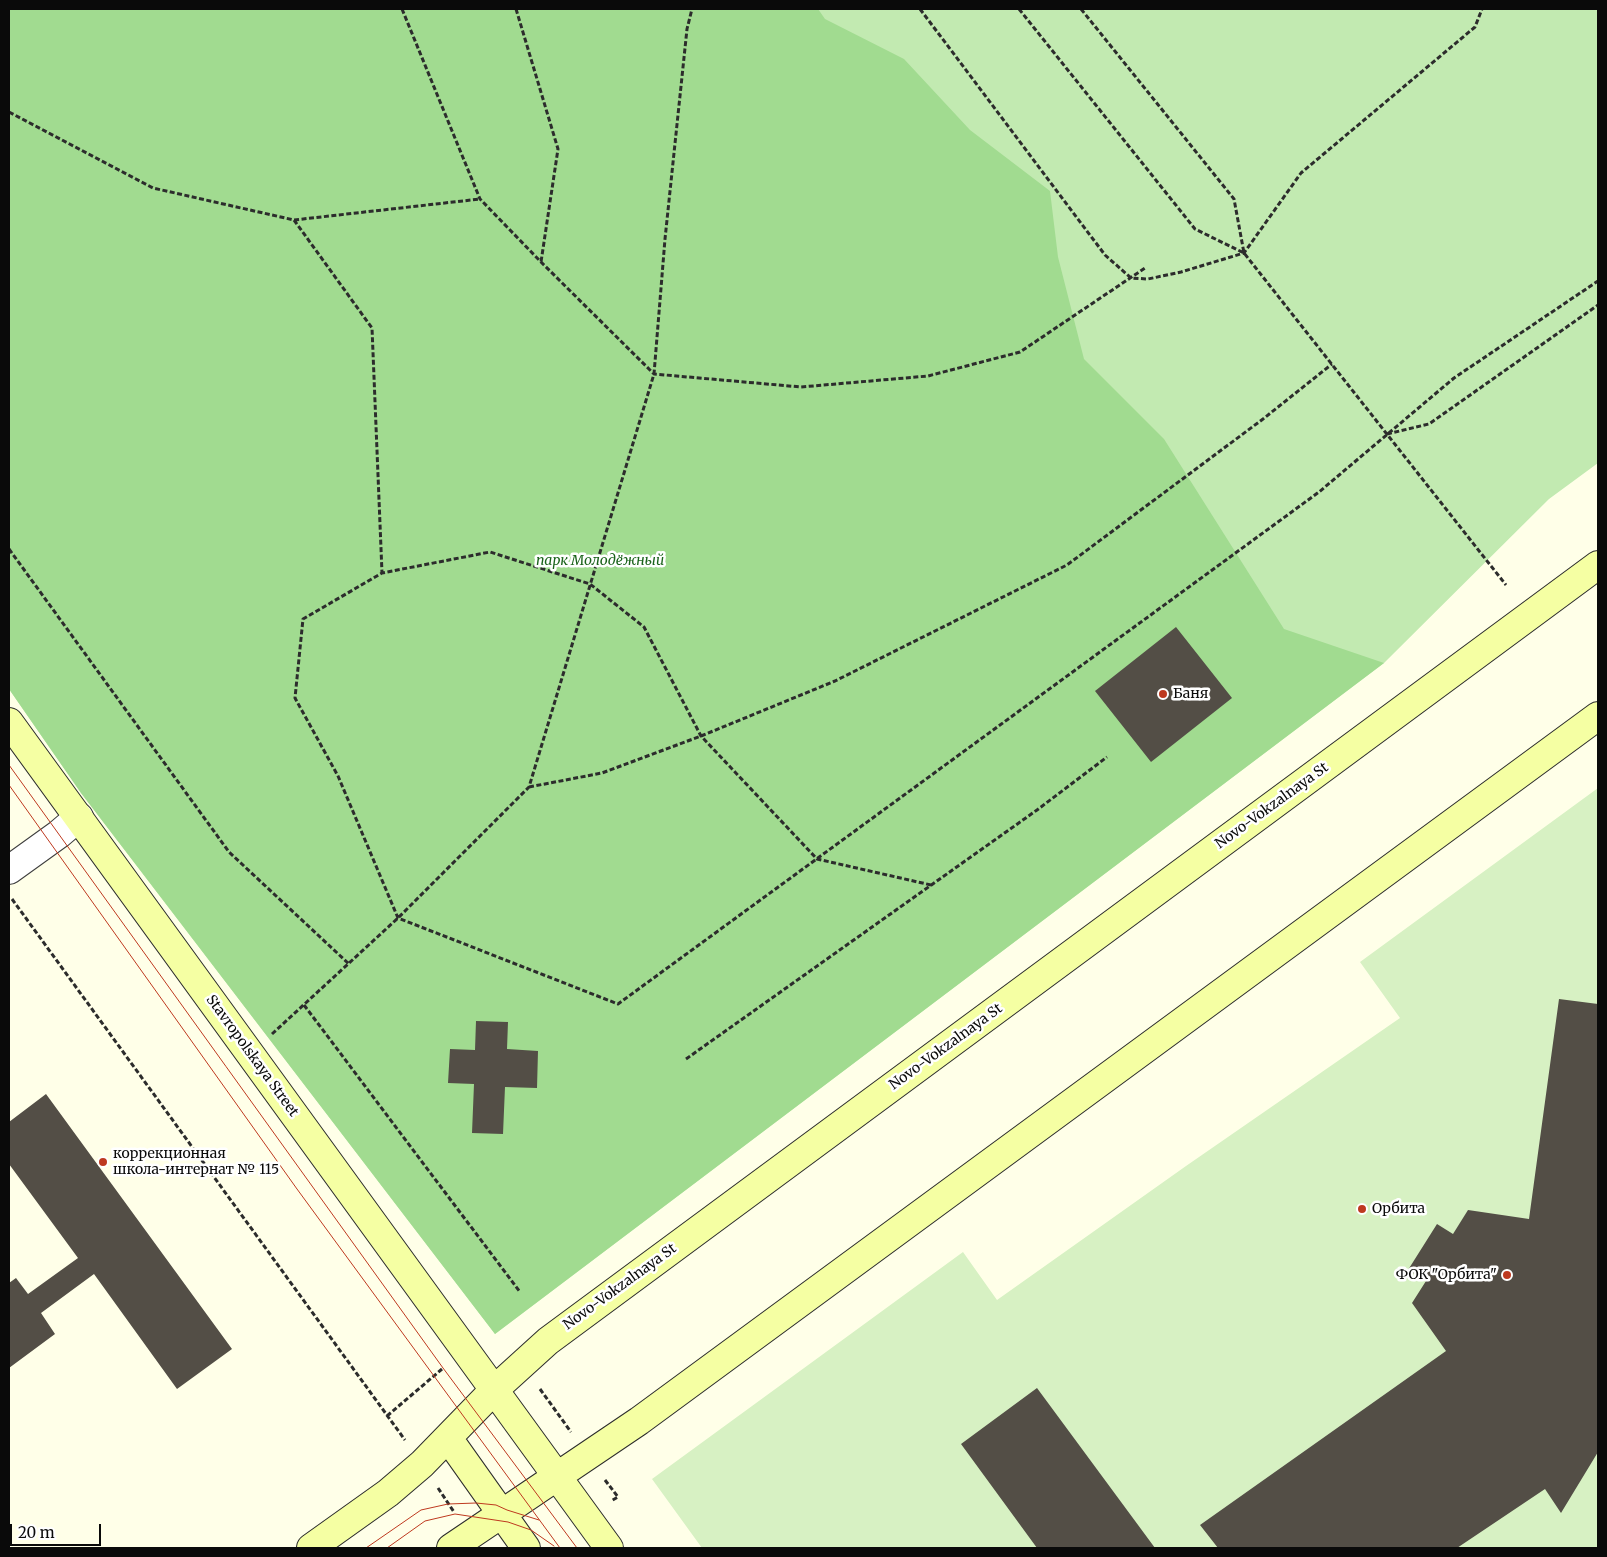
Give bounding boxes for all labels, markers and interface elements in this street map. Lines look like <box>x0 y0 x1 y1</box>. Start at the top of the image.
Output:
park label: парк Молодёжный <box>536 553 664 569</box>
place label: Баня <box>1173 686 1208 702</box>
marker: Баня <box>1157 688 1169 700</box>
street label: Novo-Vokzalnaya St <box>1212 759 1332 853</box>
street label: Stavropolskaya Street <box>202 992 302 1120</box>
street label: Novo-Vokzalnaya St <box>886 1000 1006 1094</box>
place label: коррекционная школа-интернат № 115 <box>113 1146 279 1178</box>
marker: коррекционная школа-интернат № 115 <box>97 1156 109 1168</box>
place label: Орбита <box>1372 1201 1425 1217</box>
marker: Орбита <box>1356 1203 1368 1215</box>
street label: Novo-Vokzalnaya St <box>560 1240 680 1334</box>
place label: ФОК "Орбита" <box>1396 1267 1497 1283</box>
marker: ФОК "Орбита" <box>1501 1269 1513 1281</box>
scale bar <box>12 1514 104 1546</box>
text: 20 m <box>18 1523 55 1542</box>

